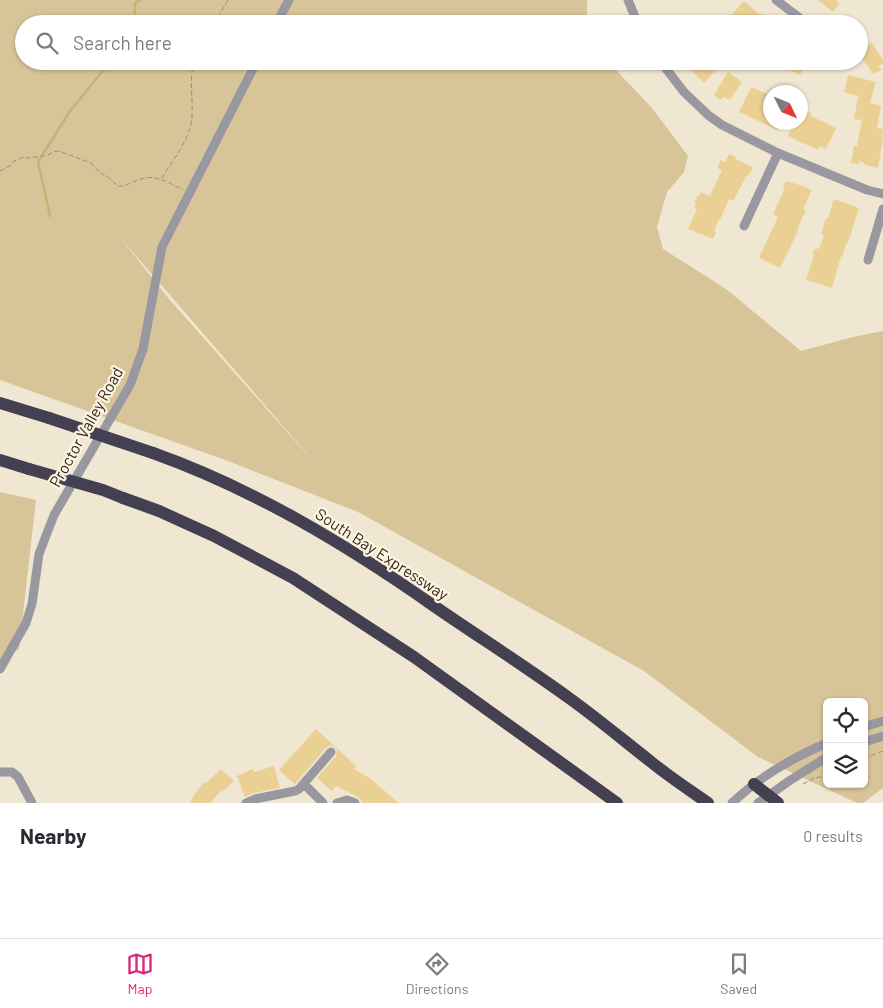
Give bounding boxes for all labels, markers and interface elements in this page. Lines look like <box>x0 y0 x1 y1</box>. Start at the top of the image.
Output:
search box <box>15 15 868 70</box>
icon: search <box>33 29 61 57</box>
text: Search here <box>73 31 172 54</box>
north arrow <box>763 85 808 130</box>
street label: Proctor Valley Road <box>45 364 126 490</box>
street label: South Bay Expressway <box>312 504 453 604</box>
map controls <box>823 698 868 788</box>
button: locate <box>823 698 868 743</box>
button: layers <box>823 743 868 788</box>
text: Nearby <box>20 823 86 848</box>
text: 0 results <box>803 826 863 845</box>
tab: Map <box>126 950 154 997</box>
tab: Directions <box>406 950 468 997</box>
tab: Saved <box>720 950 757 997</box>

